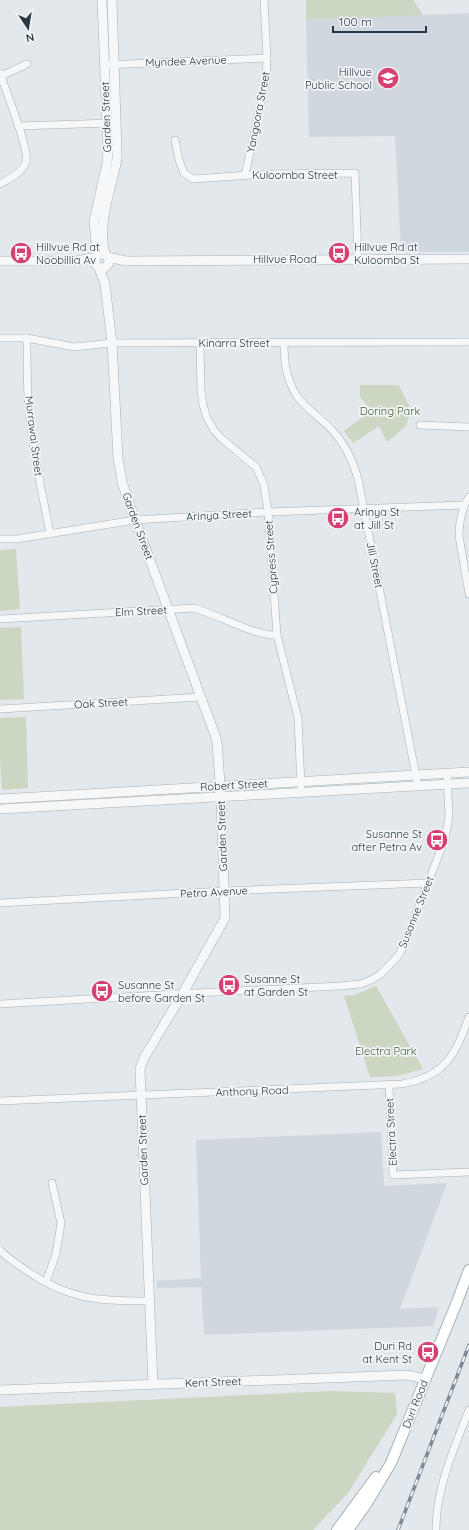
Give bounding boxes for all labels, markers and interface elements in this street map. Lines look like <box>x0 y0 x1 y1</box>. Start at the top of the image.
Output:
north arrow <box>8 8 48 48</box>
scale bar <box>333 8 426 34</box>
text: 100 m <box>339 14 372 29</box>
text: N <box>25 30 35 45</box>
street label: Myndee Avenue <box>145 53 227 69</box>
place label: Hillvue Public School <box>305 65 372 92</box>
school or university icon: Hillvue Public School <box>375 65 401 91</box>
street label: Yangoora Street <box>243 70 273 154</box>
street label: Garden Street <box>98 81 114 153</box>
street label: Kuloomba Street <box>252 168 338 182</box>
bus stop icon: Hillvue Rd at Noobillia Av <box>8 240 34 266</box>
place label: Hillvue Rd at Noobillia Av <box>36 240 100 267</box>
bus stop icon: Hillvue Rd at Kuloomba St <box>326 240 352 266</box>
place label: Hillvue Rd at Kuloomba St <box>354 240 420 267</box>
street label: Hillvue Road <box>253 252 317 266</box>
street label: Kinarra Street <box>199 336 270 350</box>
street label: Murrawai Street <box>22 395 46 477</box>
park label: Doring Park <box>360 404 420 418</box>
street label: Garden Street <box>119 490 157 562</box>
bus stop icon: Arinya St at Jill St <box>325 505 351 531</box>
place label: Arinya St at Jill St <box>354 505 400 532</box>
street label: Arinya Street <box>186 506 253 524</box>
street label: Cypress Street <box>261 519 281 594</box>
street label: Jill Street <box>364 541 386 590</box>
street label: Elm Street <box>115 603 168 619</box>
street label: Oak Street <box>74 695 129 711</box>
street label: Robert Street <box>200 776 269 794</box>
street label: Garden Street <box>214 800 230 872</box>
place label: Susanne St after Petra Av <box>351 827 422 854</box>
bus stop icon: Susanne St after Petra Av <box>424 827 450 853</box>
street label: Susanne Street <box>395 874 437 950</box>
street label: Petra Avenue <box>180 883 248 901</box>
bus stop icon: Susanne St at Garden St <box>216 972 242 998</box>
place label: Susanne St at Garden St <box>244 972 308 999</box>
bus stop icon: Susanne St before Garden St <box>89 978 115 1004</box>
place label: Susanne St before Garden St <box>118 978 205 1005</box>
park label: Electra Park <box>355 1044 417 1058</box>
street label: Anthony Road <box>215 1083 289 1099</box>
street label: Electra Street <box>382 1097 400 1166</box>
street label: Garden Street <box>135 1114 151 1186</box>
place label: Duri Rd at Kent St <box>362 1339 412 1366</box>
bus stop icon: Duri Rd at Kent St <box>415 1339 441 1365</box>
street label: Kent Street <box>184 1374 242 1390</box>
street label: Duri Road <box>399 1378 431 1430</box>

